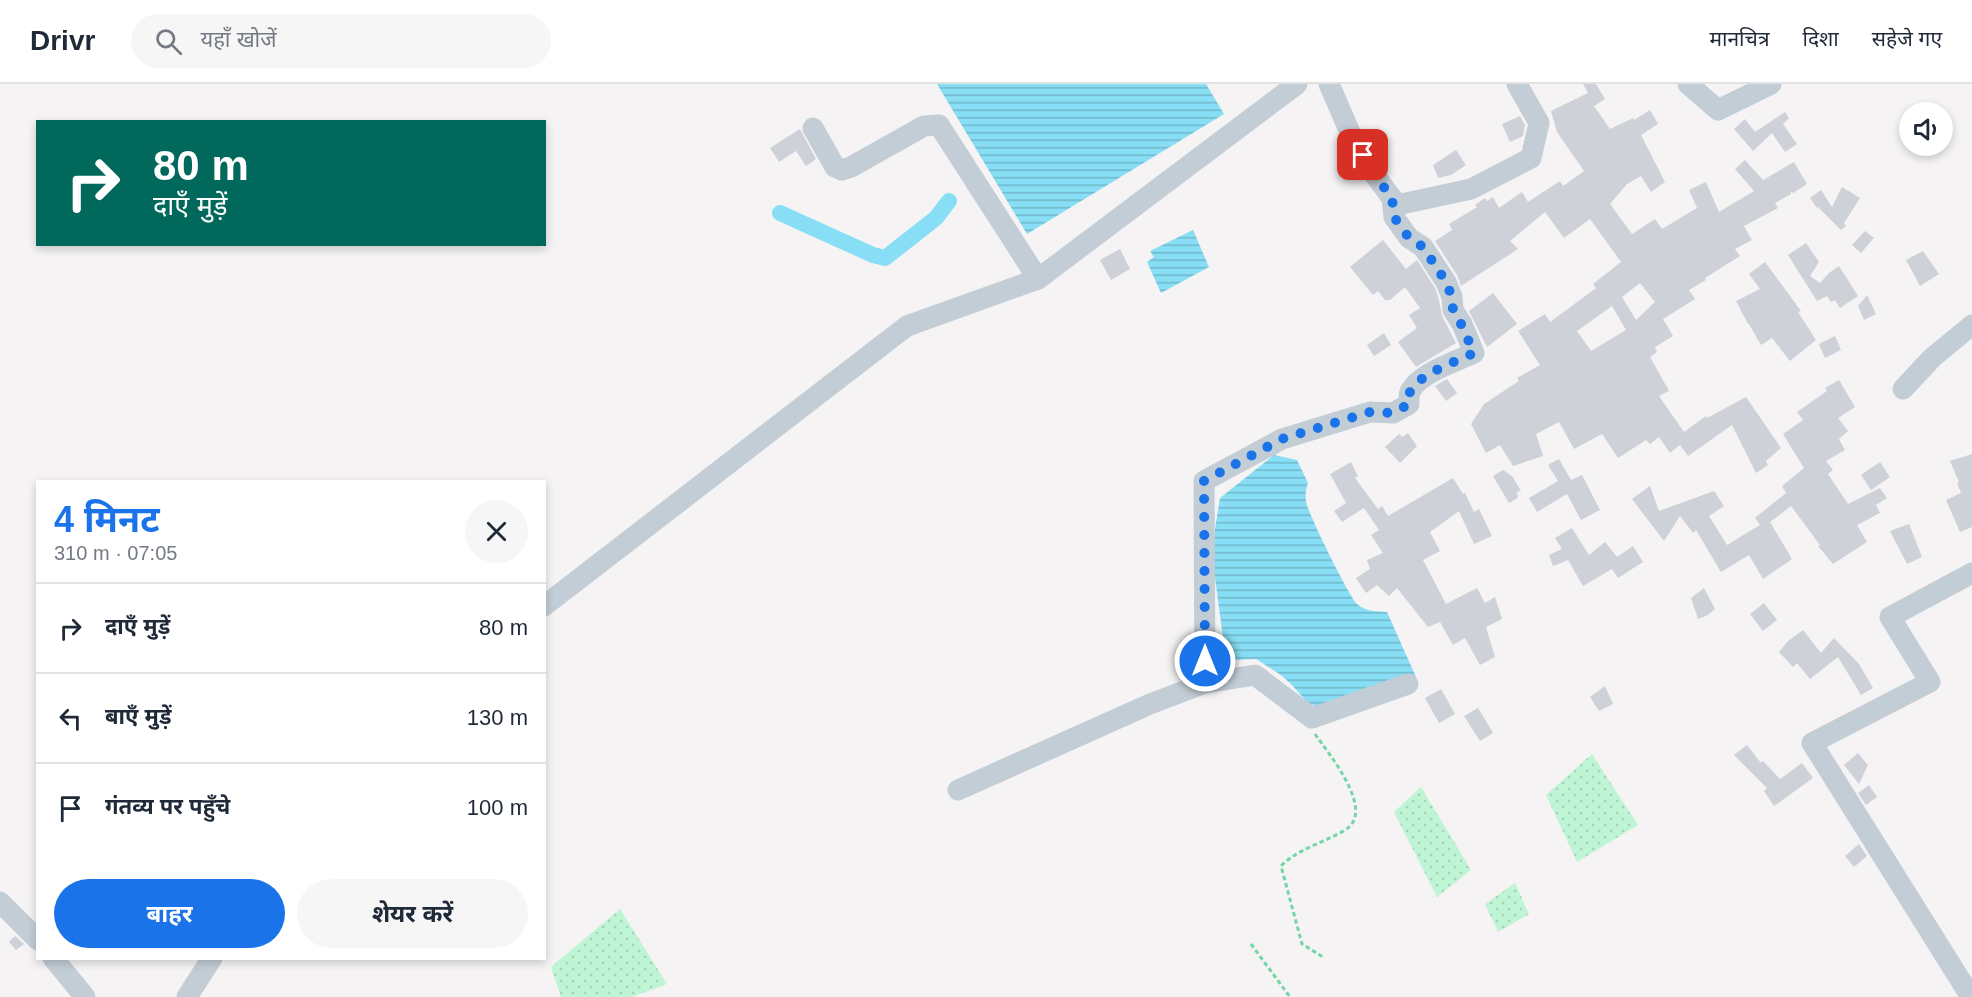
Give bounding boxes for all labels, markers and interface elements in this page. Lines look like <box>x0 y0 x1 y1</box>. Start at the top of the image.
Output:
search box <box>131 14 551 68</box>
text: Drivr <box>30 25 95 56</box>
icon: search <box>152 25 185 58</box>
text: यहाँ खोजें <box>200 27 277 52</box>
text: मानचित्र <box>1709 27 1769 50</box>
text: दिशा <box>1802 27 1839 50</box>
text: सहेजे गए <box>1872 27 1942 50</box>
map controls <box>1899 102 1953 156</box>
button: sound <box>1899 102 1953 156</box>
pin <box>1337 129 1388 180</box>
icon: arrive <box>1346 138 1379 171</box>
text: 80 m <box>153 142 249 189</box>
icon: right <box>54 144 132 222</box>
text: दाएँ मुड़ें <box>153 191 227 221</box>
text: 4 मिनट <box>54 499 160 540</box>
button: close <box>465 500 528 563</box>
text: 310 m · 07:05 <box>54 542 177 564</box>
icon: right <box>54 612 87 645</box>
text: दाएँ मुड़ें <box>105 614 170 639</box>
text: 80 m <box>479 615 528 640</box>
position arrow <box>1173 629 1237 693</box>
icon: left <box>54 702 87 735</box>
text: बाएँ मुड़ें <box>105 704 171 729</box>
text: 130 m <box>467 705 528 730</box>
icon: arrive <box>54 792 87 825</box>
text: गंतव्य पर पहुँचे <box>105 794 230 819</box>
text: 100 m <box>467 795 528 820</box>
button: बाहर <box>54 879 285 948</box>
button: शेयर करें <box>297 879 528 948</box>

